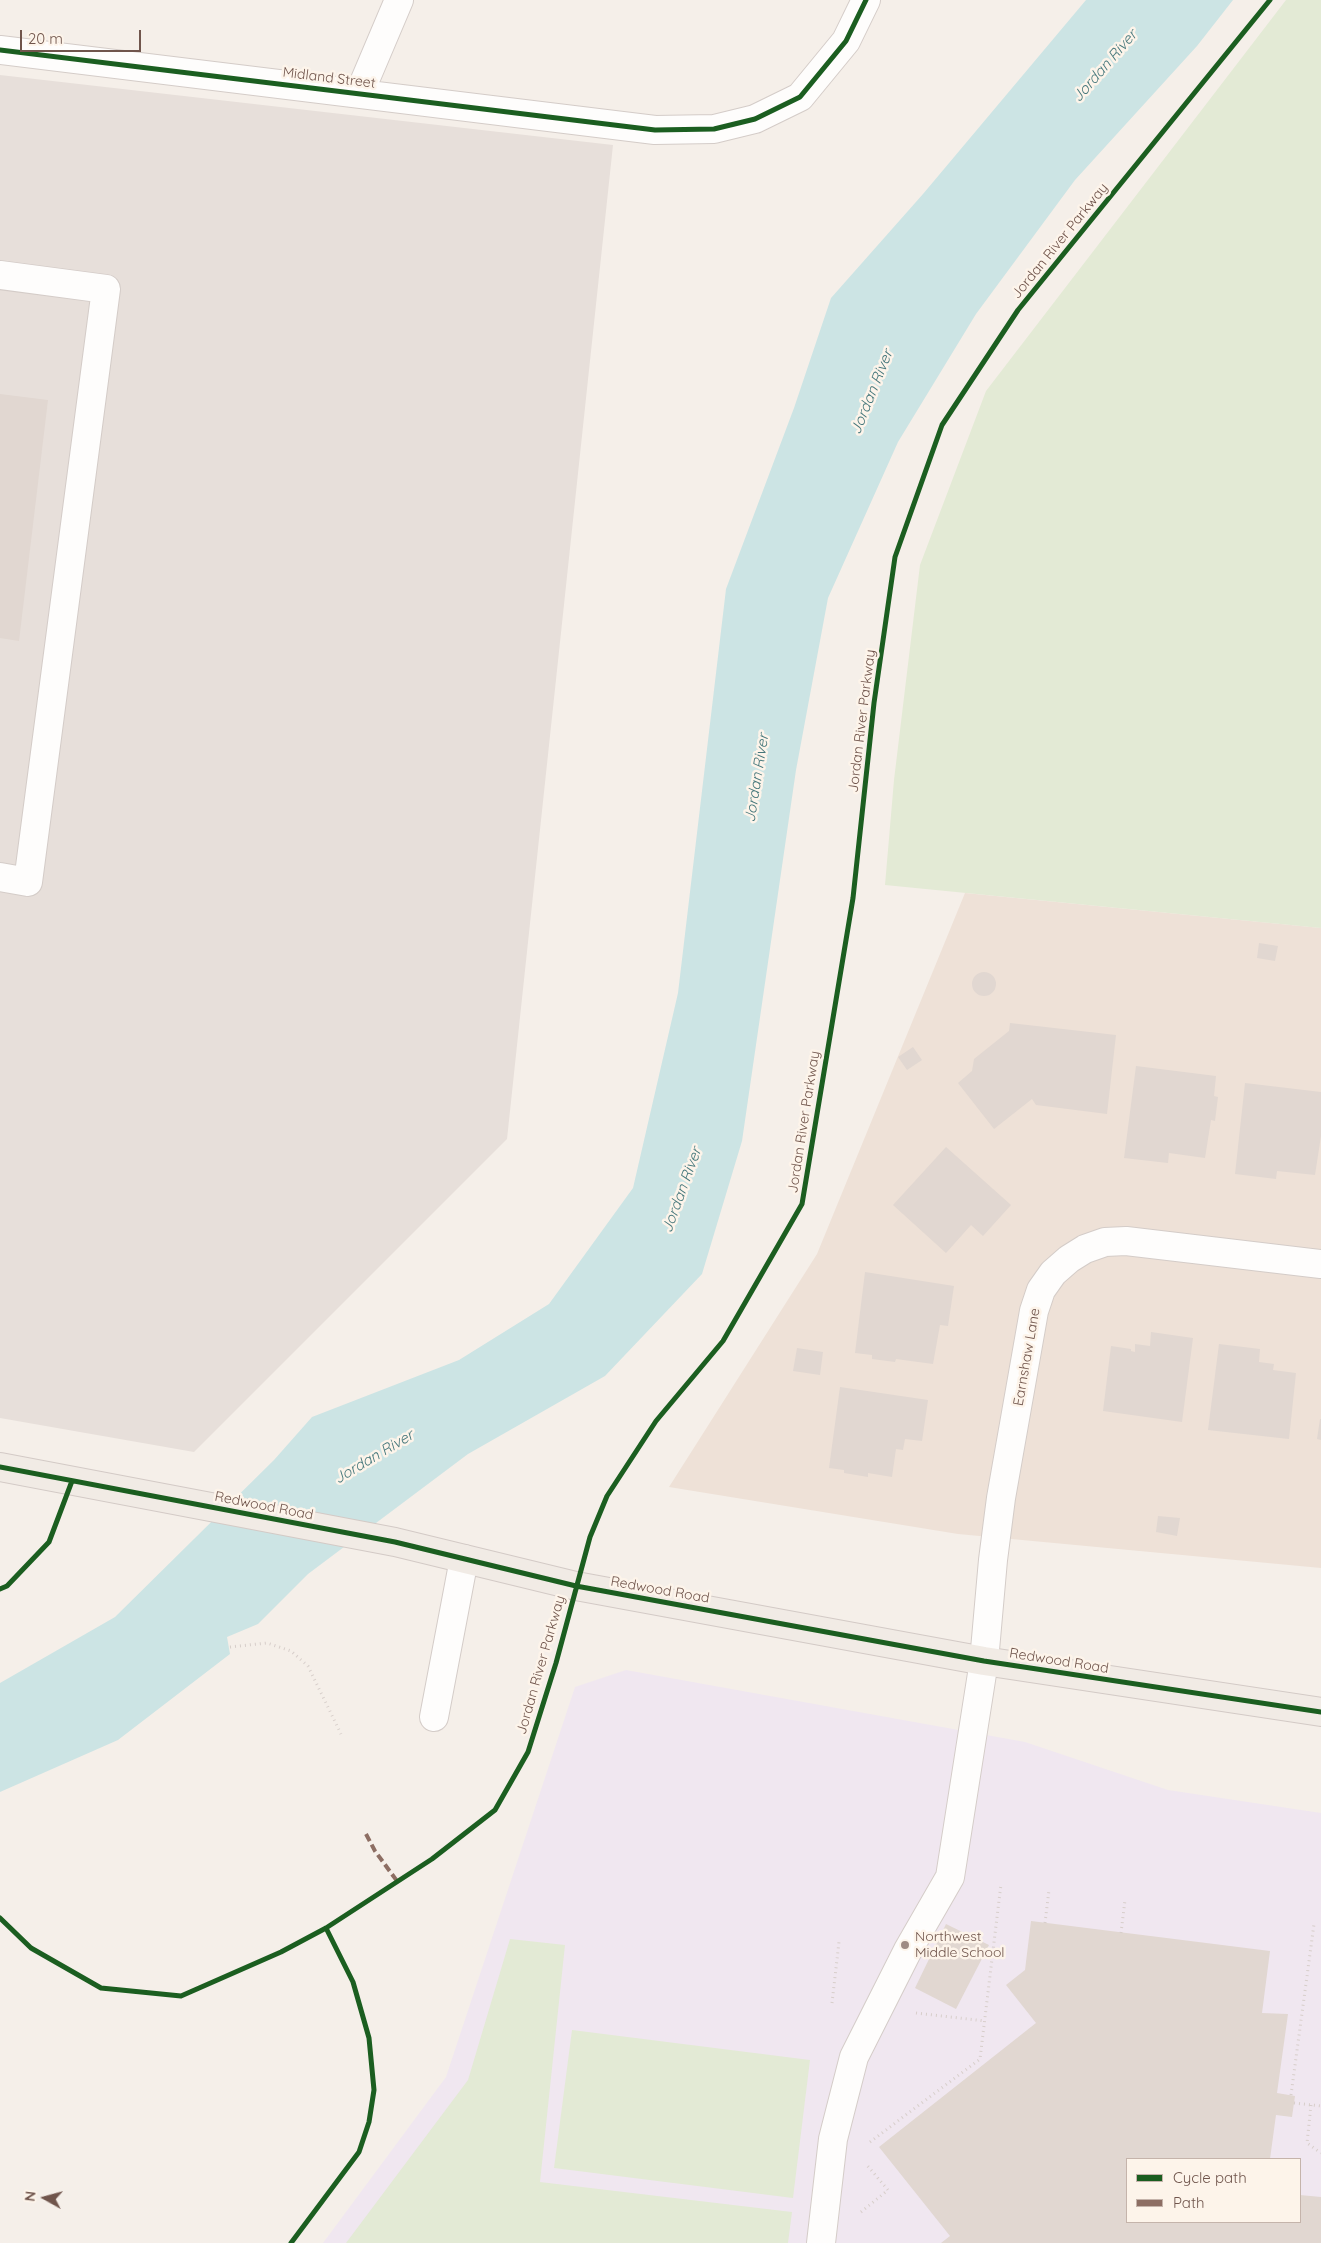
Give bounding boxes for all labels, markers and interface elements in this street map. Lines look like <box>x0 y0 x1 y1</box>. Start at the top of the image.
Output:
scale bar <box>22 20 144 52</box>
water label: Jordan River <box>1069 26 1141 106</box>
text: 20 m <box>28 29 63 48</box>
street label: Midland Street <box>282 64 376 92</box>
street label: Jordan River Parkway <box>1008 180 1112 302</box>
water label: Jordan River <box>847 347 897 437</box>
street label: Jordan River Parkway <box>845 649 879 793</box>
water label: Jordan River <box>741 732 773 824</box>
street label: Jordan River Parkway <box>784 1050 824 1194</box>
water label: Jordan River <box>658 1145 706 1235</box>
street label: Earnshaw Lane <box>1010 1307 1044 1407</box>
water label: Jordan River <box>331 1426 417 1488</box>
street label: Redwood Road <box>213 1488 315 1524</box>
street label: Redwood Road <box>609 1573 711 1607</box>
street label: Jordan River Parkway <box>513 1594 569 1736</box>
street label: Redwood Road <box>1008 1645 1110 1677</box>
place label: Northwest Middle School <box>915 1929 1005 1961</box>
marker: Northwest Middle School <box>899 1939 911 1951</box>
legend <box>1126 2158 1301 2223</box>
text: Cycle path <box>1173 2168 1247 2187</box>
north arrow <box>20 2173 70 2223</box>
text: N <box>21 2190 40 2202</box>
text: Path <box>1173 2193 1205 2212</box>

